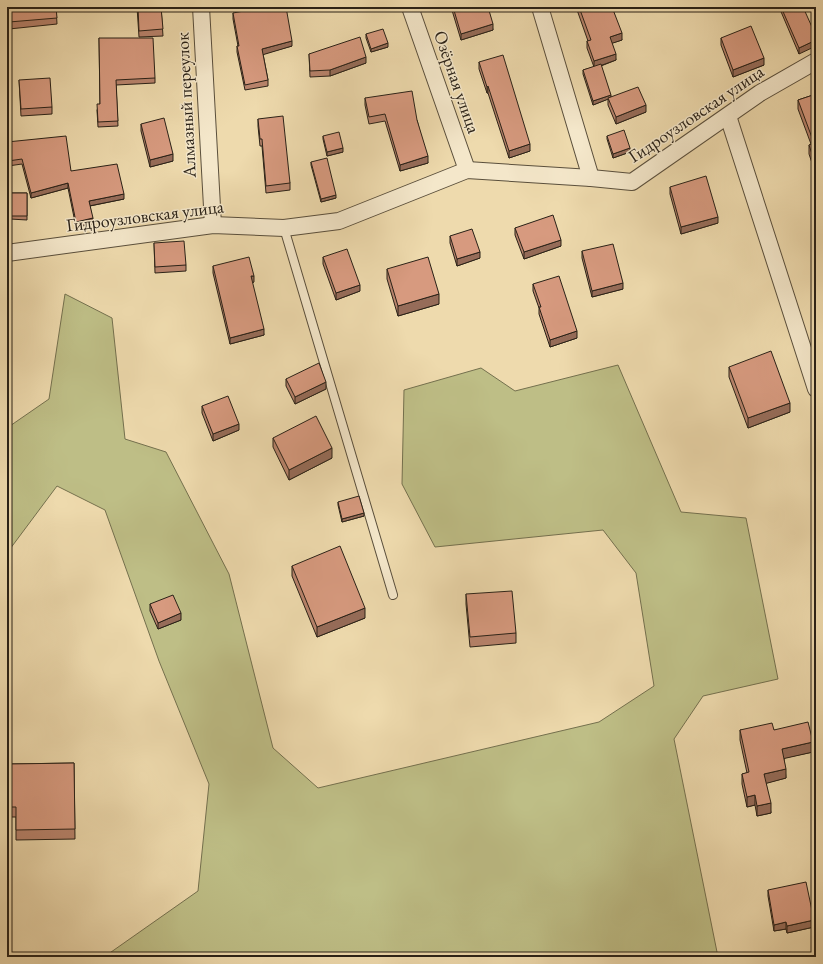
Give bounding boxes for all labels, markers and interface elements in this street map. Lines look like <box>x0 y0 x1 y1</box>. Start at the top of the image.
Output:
street label: Озёрная улица <box>429 27 486 137</box>
street label: Алмазный переулок <box>170 31 201 179</box>
street label: Гидроузловская улица <box>624 59 769 167</box>
street label: Гидроузловская улица <box>65 194 226 237</box>

